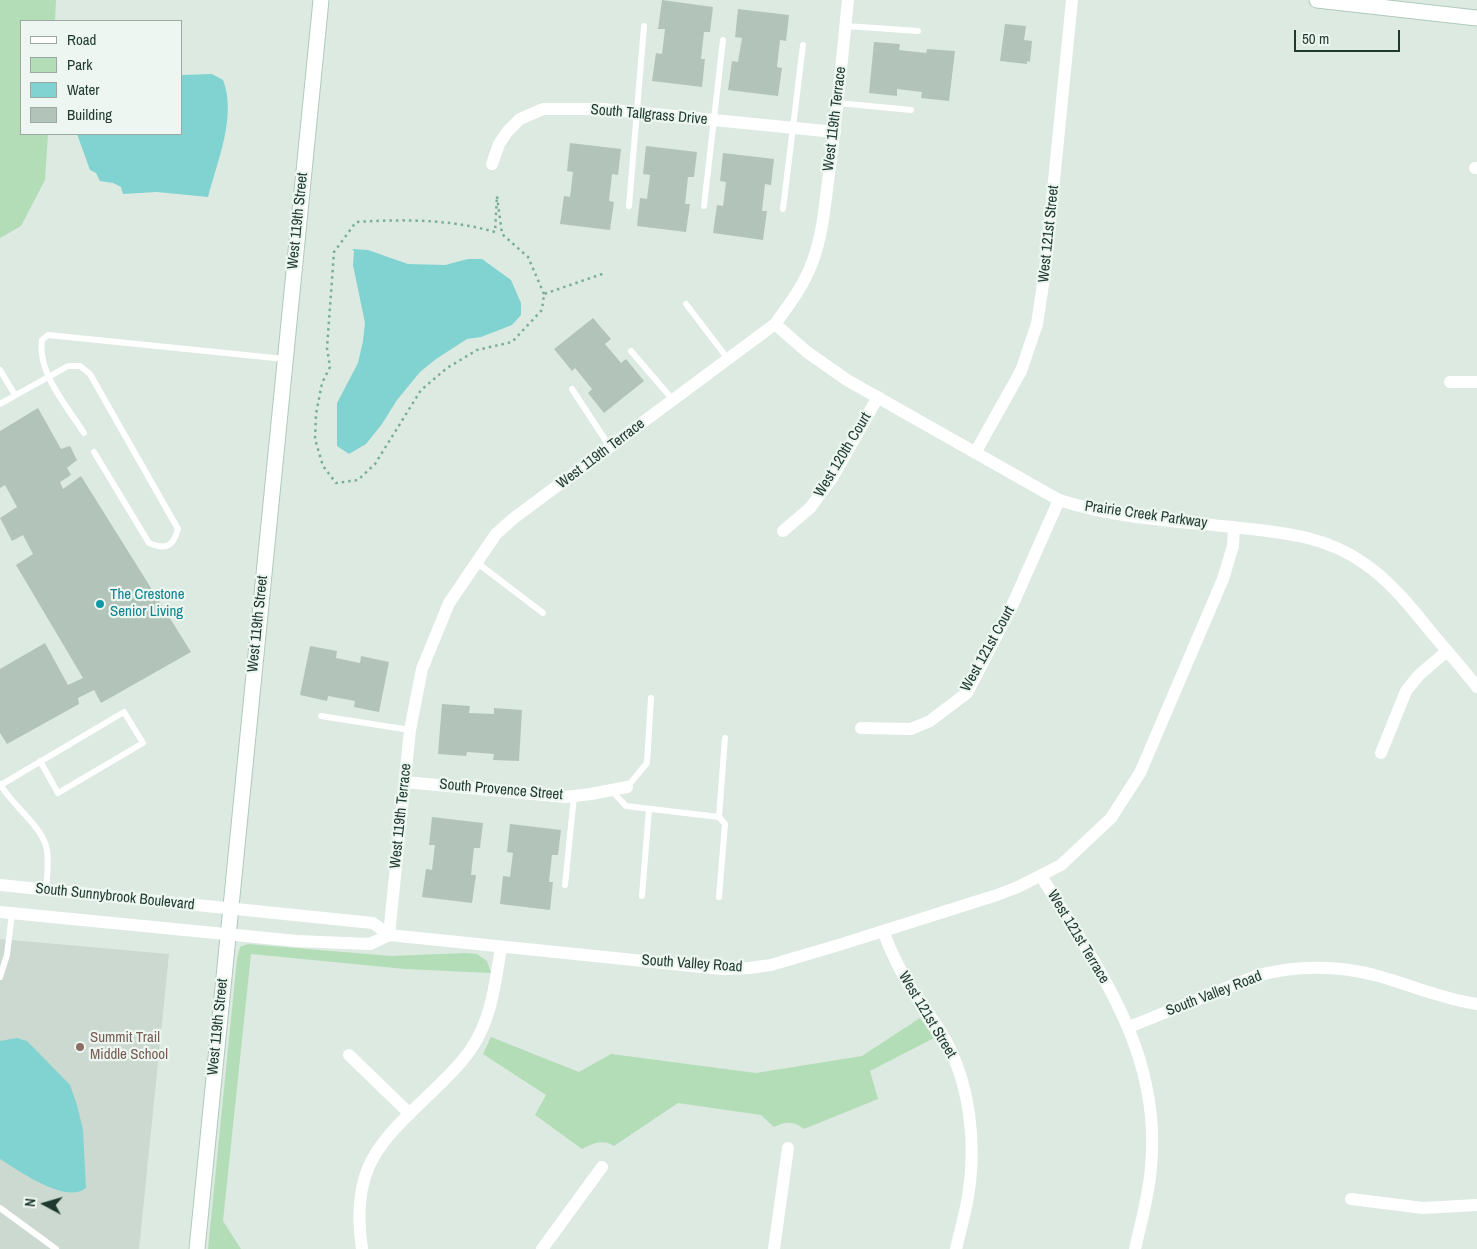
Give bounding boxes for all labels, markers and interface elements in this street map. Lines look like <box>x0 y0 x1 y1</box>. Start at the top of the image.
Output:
legend <box>20 20 182 135</box>
scale bar <box>1297 20 1403 52</box>
text: 50 m <box>1302 28 1329 49</box>
text: Road <box>67 29 96 50</box>
text: Park <box>67 54 92 75</box>
street label: West 119th Terrace <box>820 66 850 172</box>
text: Water <box>67 79 99 100</box>
street label: South Tallgrass Drive <box>590 101 708 129</box>
text: Building <box>67 104 112 125</box>
street label: West 119th Street <box>284 172 312 270</box>
street label: West 121st Street <box>1035 185 1063 283</box>
street label: West 120th Court <box>811 409 875 501</box>
street label: West 119th Terrace <box>553 415 649 493</box>
street label: Prairie Creek Parkway <box>1083 497 1209 533</box>
street label: West 119th Street <box>244 575 272 673</box>
place label: The Crestone Senior Living <box>110 586 185 621</box>
marker: The Crestone Senior Living <box>94 598 106 610</box>
street label: West 121st Court <box>957 603 1019 695</box>
street label: West 119th Terrace <box>387 763 415 869</box>
street label: South Provence Street <box>439 776 563 804</box>
street label: South Sunnybrook Boulevard <box>34 880 196 914</box>
street label: West 121st Terrace <box>1043 887 1113 987</box>
street label: South Valley Road <box>641 951 743 977</box>
street label: South Valley Road <box>1164 968 1264 1020</box>
street label: West 121st Street <box>894 969 960 1061</box>
street label: West 119th Street <box>204 978 232 1076</box>
place label: Summit Trail Middle School <box>90 1029 168 1064</box>
marker: Summit Trail Middle School <box>74 1041 86 1053</box>
north arrow <box>20 1179 70 1229</box>
text: N <box>21 1197 39 1208</box>

